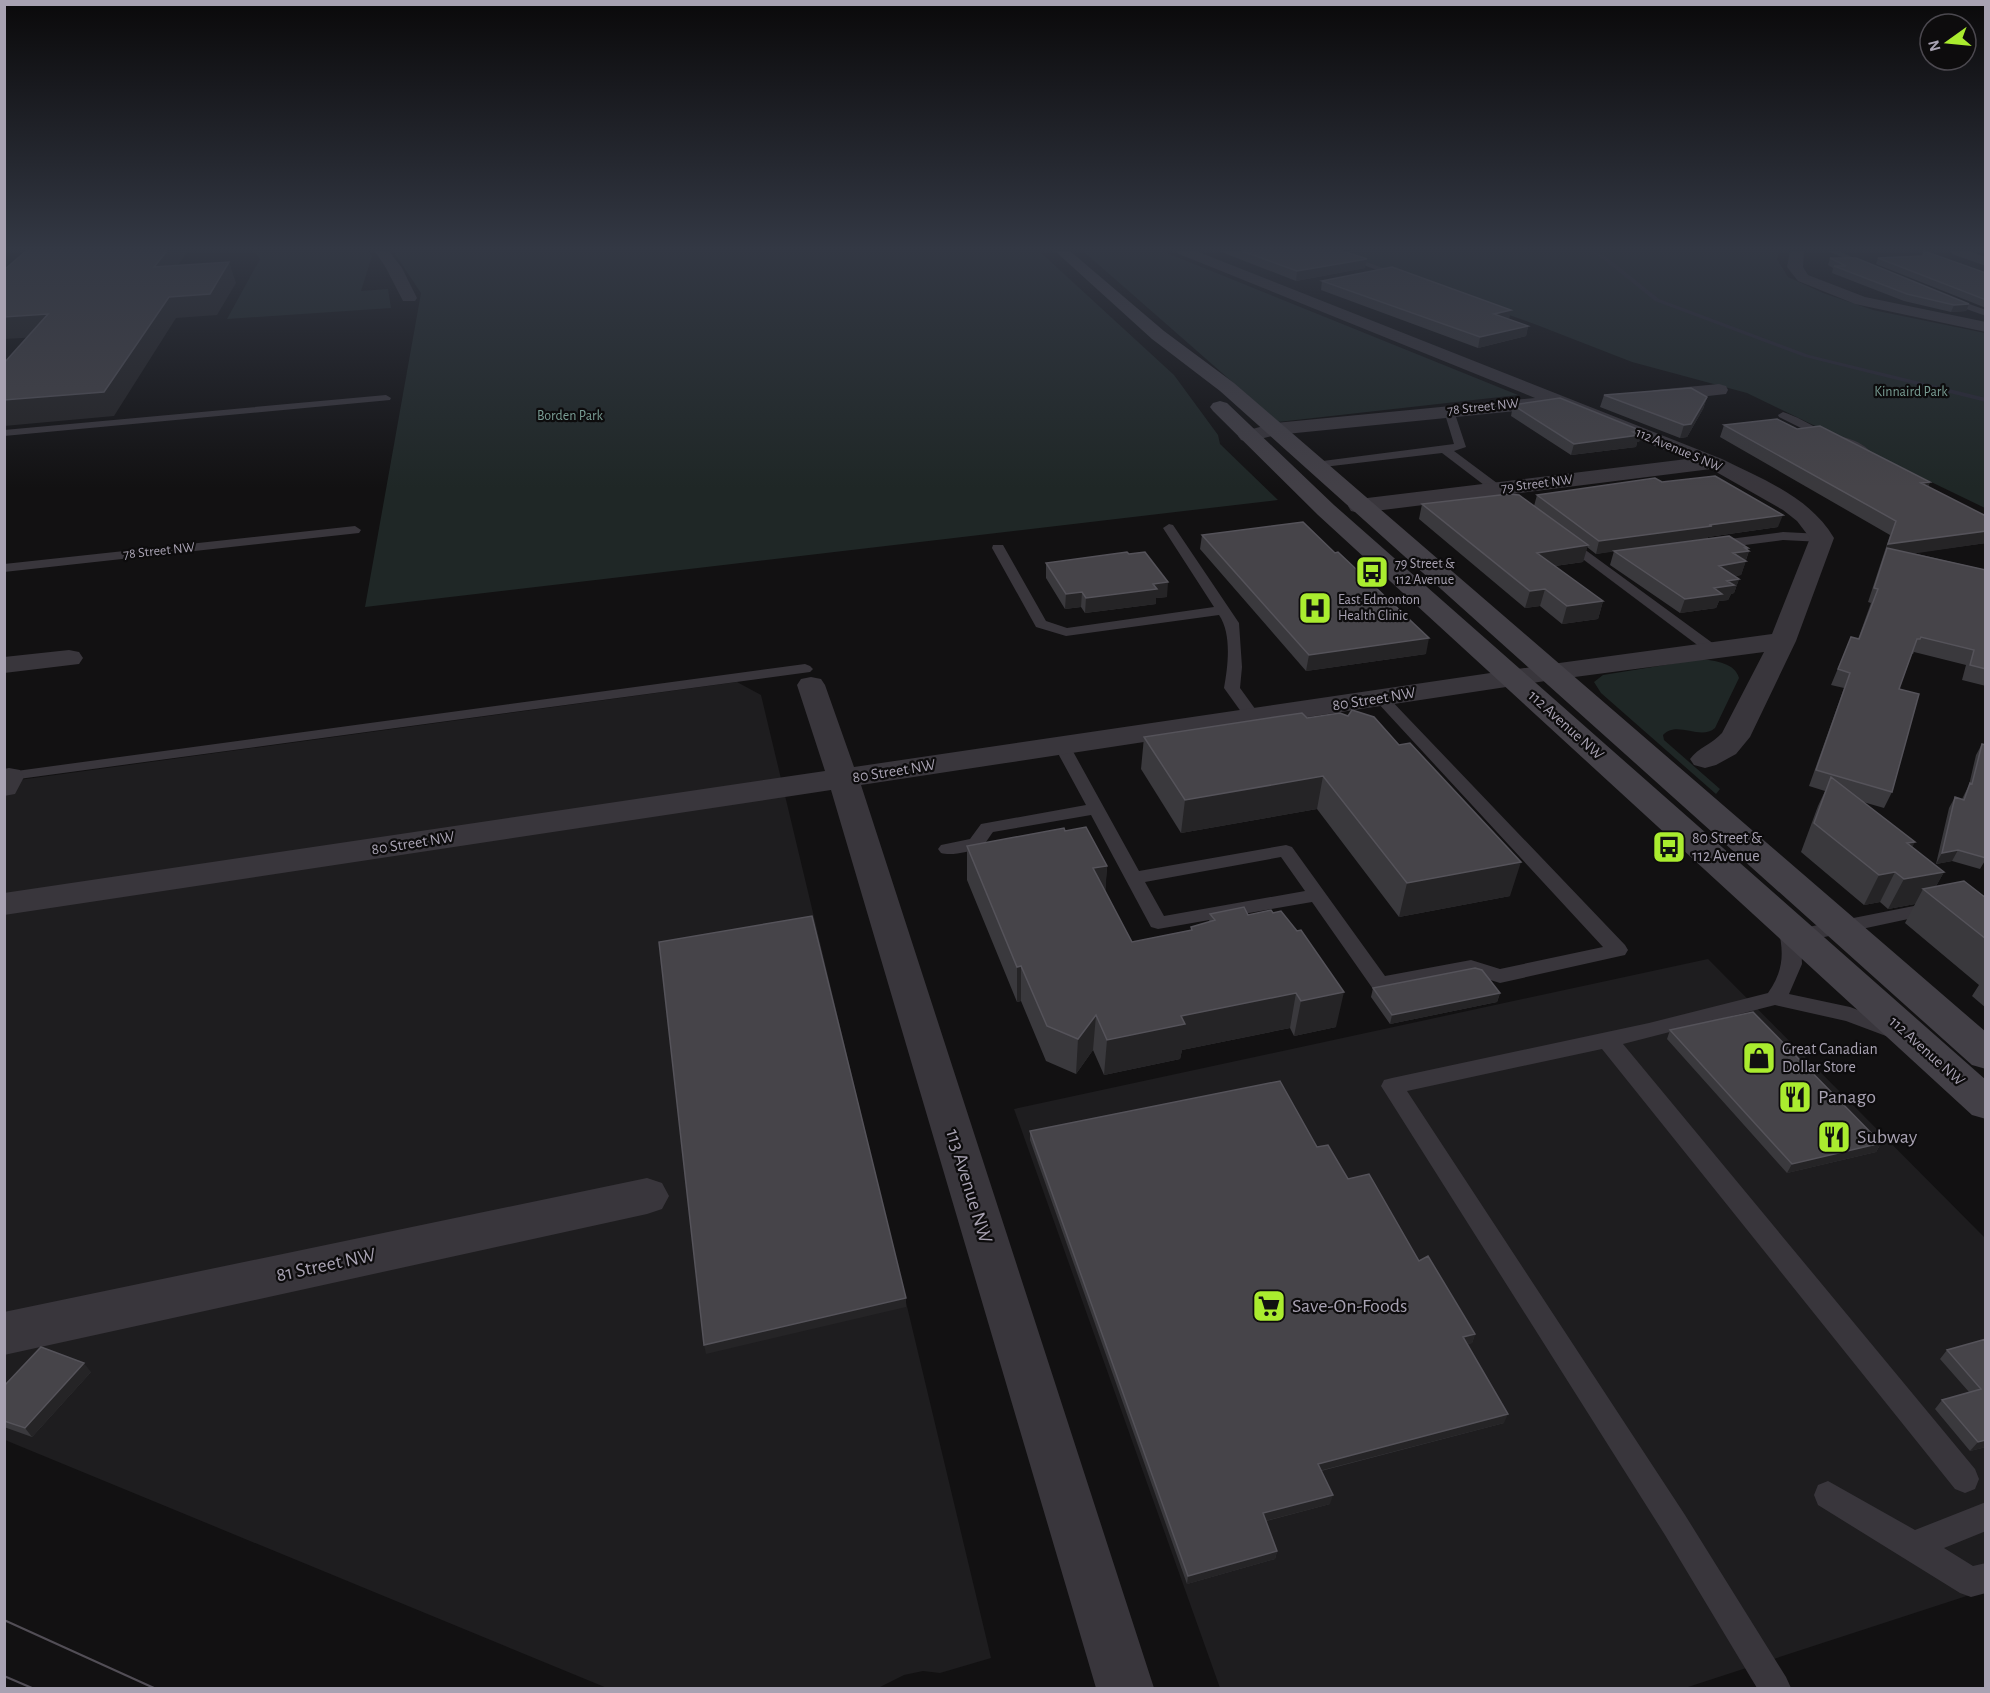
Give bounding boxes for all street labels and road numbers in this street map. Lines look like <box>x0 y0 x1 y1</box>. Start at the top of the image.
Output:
street label: 78 Street NW <box>1447 396 1520 418</box>
street label: 112 Avenue S NW <box>1634 426 1725 475</box>
street label: 79 Street NW <box>1501 473 1574 495</box>
street label: 78 Street NW <box>123 540 196 562</box>
street label: 80 Street NW <box>1331 684 1417 713</box>
street label: 112 Avenue NW <box>1525 687 1607 763</box>
street label: 80 Street NW <box>851 756 937 785</box>
street label: 80 Street NW <box>370 828 456 857</box>
street label: 112 Avenue NW <box>1886 1013 1968 1089</box>
street label: 113 Avenue NW <box>942 1127 996 1246</box>
street label: 81 Street NW <box>274 1245 378 1285</box>

